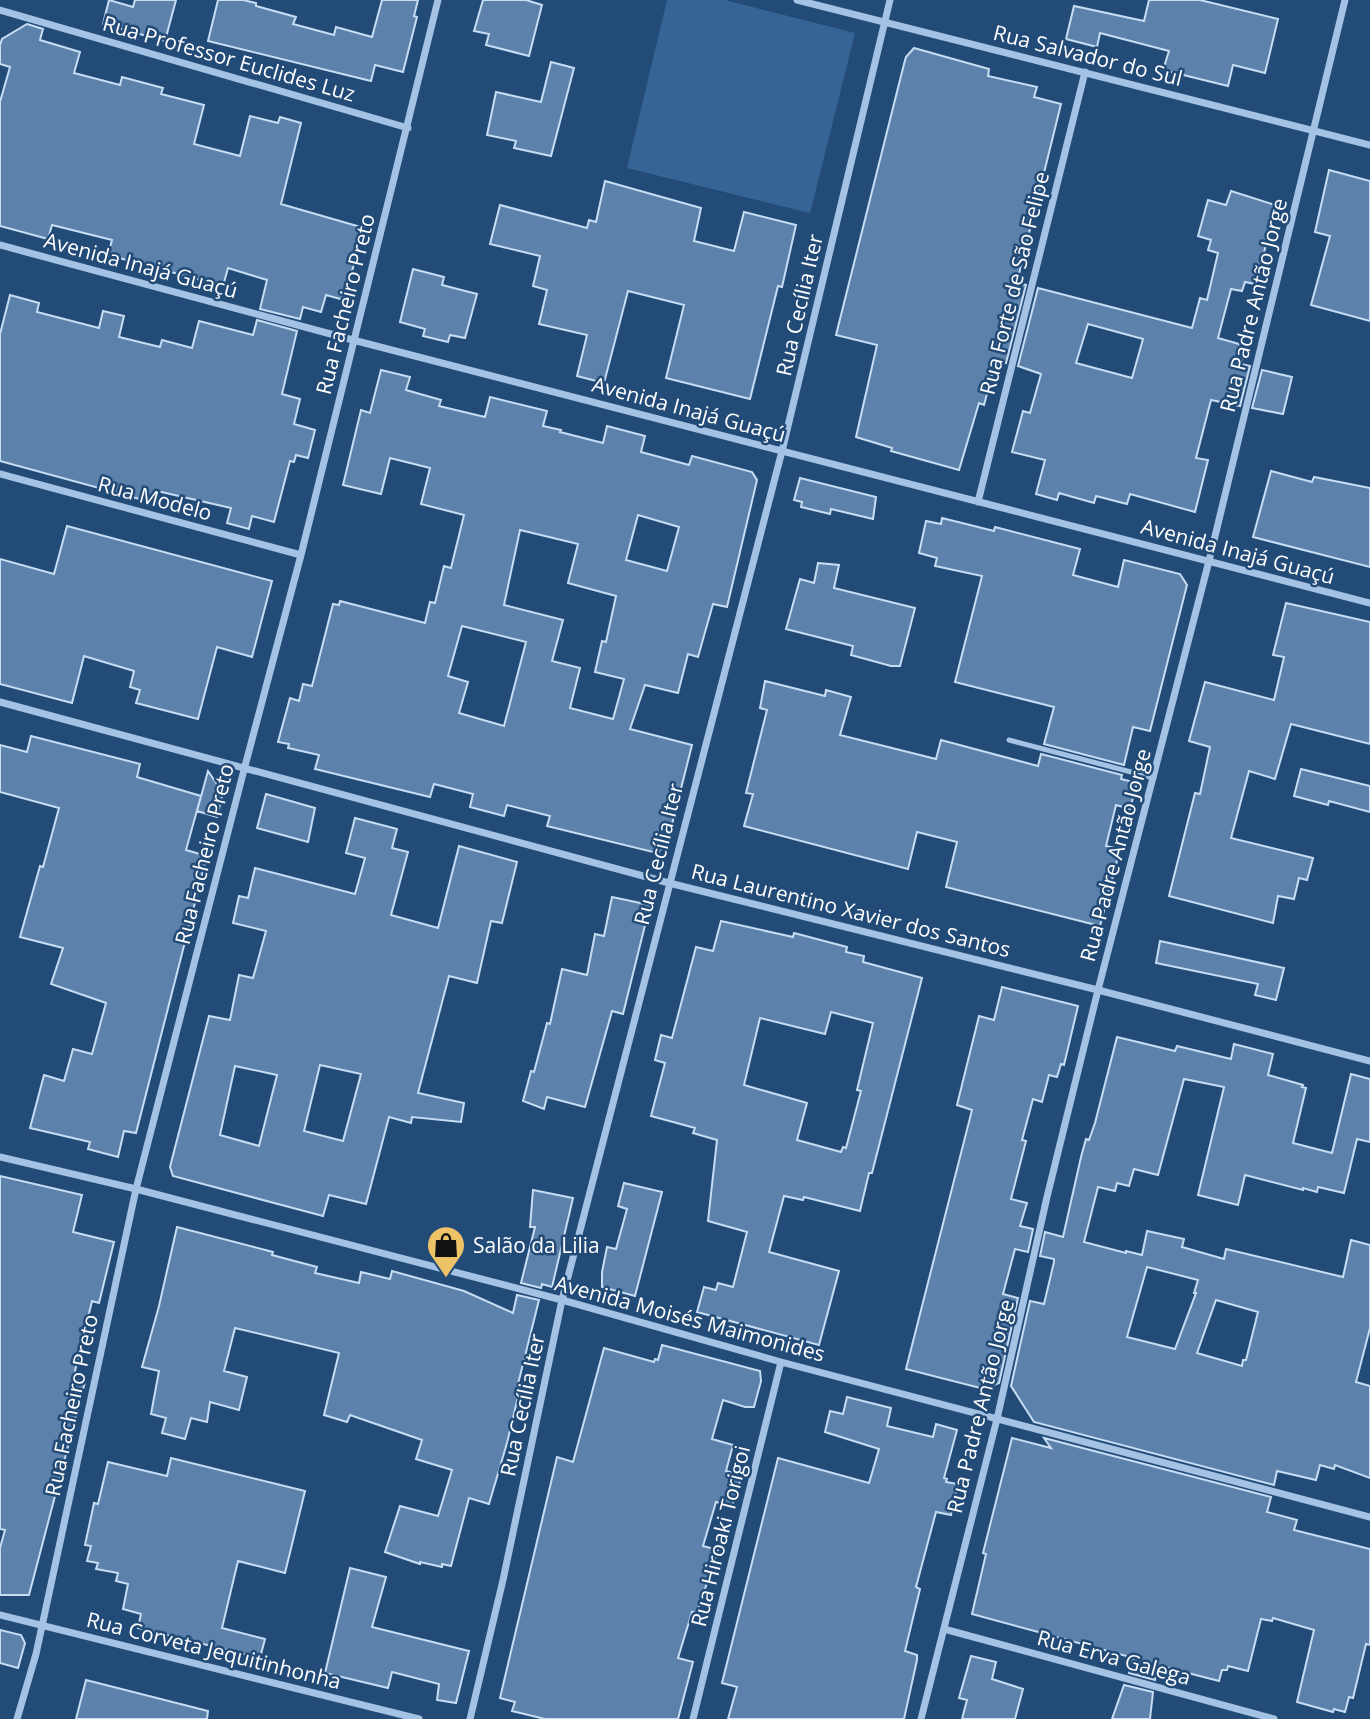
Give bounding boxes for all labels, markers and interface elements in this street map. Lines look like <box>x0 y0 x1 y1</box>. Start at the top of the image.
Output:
street label: Rua Professor Euclides Luz <box>100 9 359 108</box>
street label: Rua Salvador do Sul <box>991 18 1185 92</box>
street label: Rua Forte de São Felipe <box>973 169 1055 397</box>
street label: Rua Padre Antão Jorge <box>1213 195 1293 415</box>
street label: Rua Facheiro Preto <box>309 211 381 397</box>
street label: Avenida Inajá Guaçú <box>41 226 241 304</box>
street label: Rua Cecília Iter <box>769 231 829 379</box>
street label: Avenida Inajá Guaçú <box>589 370 789 448</box>
street label: Rua Modelo <box>95 469 215 527</box>
street label: Avenida Inajá Guaçú <box>1138 512 1338 590</box>
street label: Rua Padre Antão Jorge <box>1073 745 1157 965</box>
street label: Rua Facheiro Preto <box>168 761 240 947</box>
street label: Rua Cecília Iter <box>627 780 689 928</box>
street label: Rua Laurentino Xavier dos Santos <box>688 857 1014 963</box>
shop icon: Salão da Lilia <box>425 1224 467 1279</box>
place label: Salão da Lilia <box>473 1231 600 1259</box>
street label: Avenida Moisés Maimonides <box>552 1268 828 1368</box>
street label: Rua Padre Antão Jorge <box>940 1296 1020 1516</box>
street label: Rua Facheiro Preto <box>38 1311 104 1499</box>
street label: Rua Cecília Iter <box>493 1331 551 1479</box>
street label: Rua Hiroaki Torigoi <box>684 1442 756 1630</box>
street label: Rua Corveta Jequitinhonha <box>84 1605 344 1695</box>
street label: Rua Erva Galega <box>1034 1623 1194 1691</box>

